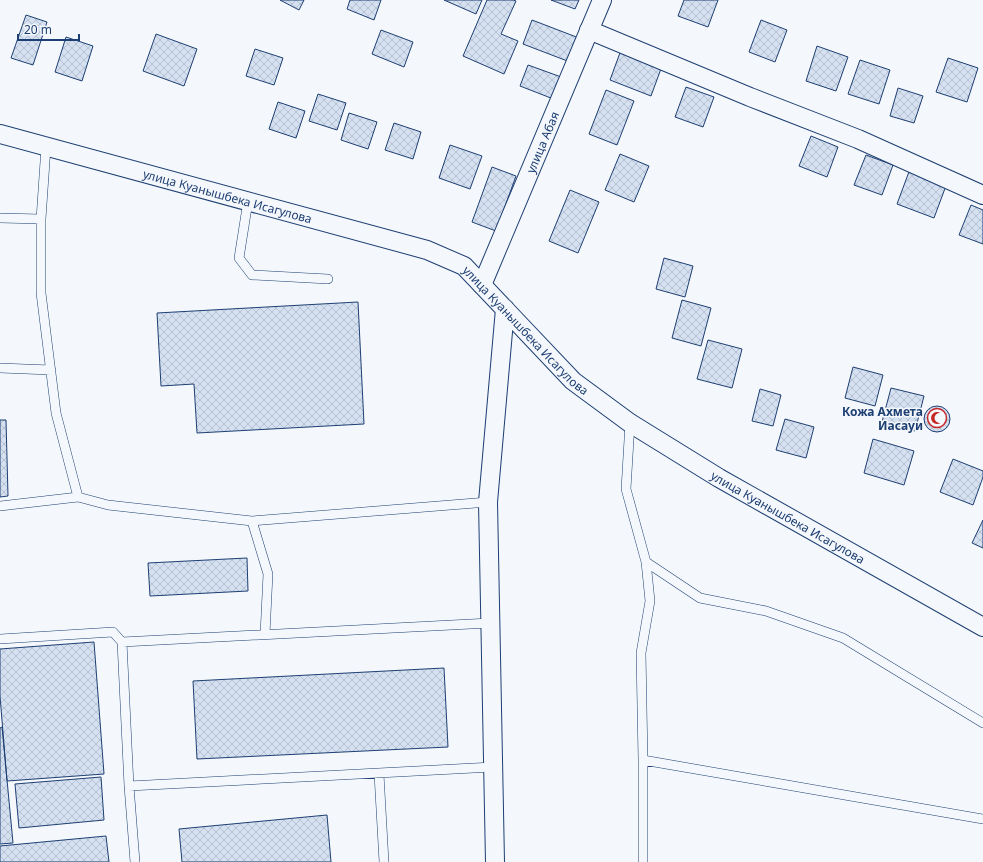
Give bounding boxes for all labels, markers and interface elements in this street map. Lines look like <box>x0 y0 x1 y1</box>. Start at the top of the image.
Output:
scale bar <box>18 16 79 42</box>
text: 20 m <box>24 21 52 38</box>
street label: улица Абая <box>522 109 563 176</box>
street label: улица Куанышбека Исагулова <box>141 165 314 227</box>
street label: улица Куанышбека Исагулова <box>459 262 592 398</box>
place label: Кожа Ахмета Иасауи <box>842 403 923 434</box>
mosque icon: Кожа Ахмета Иасауи <box>926 407 948 429</box>
street label: улица Куанышбека Исагулова <box>708 467 868 567</box>

